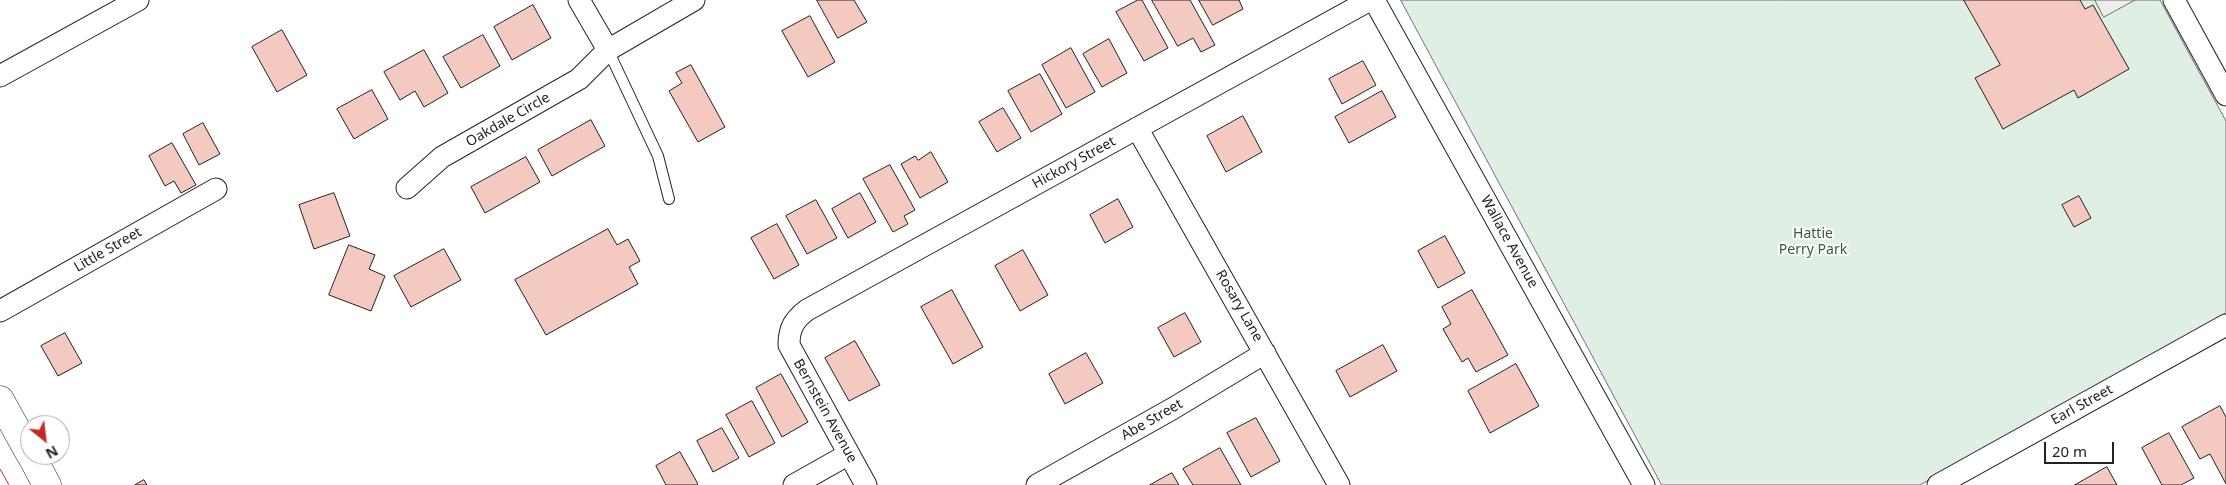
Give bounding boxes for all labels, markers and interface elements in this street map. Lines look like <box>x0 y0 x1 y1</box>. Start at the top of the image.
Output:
street label: Oakdale Circle <box>463 89 553 151</box>
street label: Hickory Street <box>1030 133 1118 193</box>
street label: Wallace Avenue <box>1477 193 1541 291</box>
street label: Little Street <box>71 224 145 276</box>
park label: Hattie Perry Park <box>1779 226 1847 258</box>
street label: Rosary Lane <box>1212 267 1266 345</box>
street label: Bernstein Avenue <box>789 356 861 466</box>
street label: Earl Street <box>2048 381 2116 429</box>
street label: Abe Street <box>1118 396 1186 444</box>
north arrow <box>20 415 70 465</box>
scale bar <box>2046 432 2116 464</box>
text: 20 m <box>2052 441 2087 461</box>
text: N <box>42 442 62 464</box>

